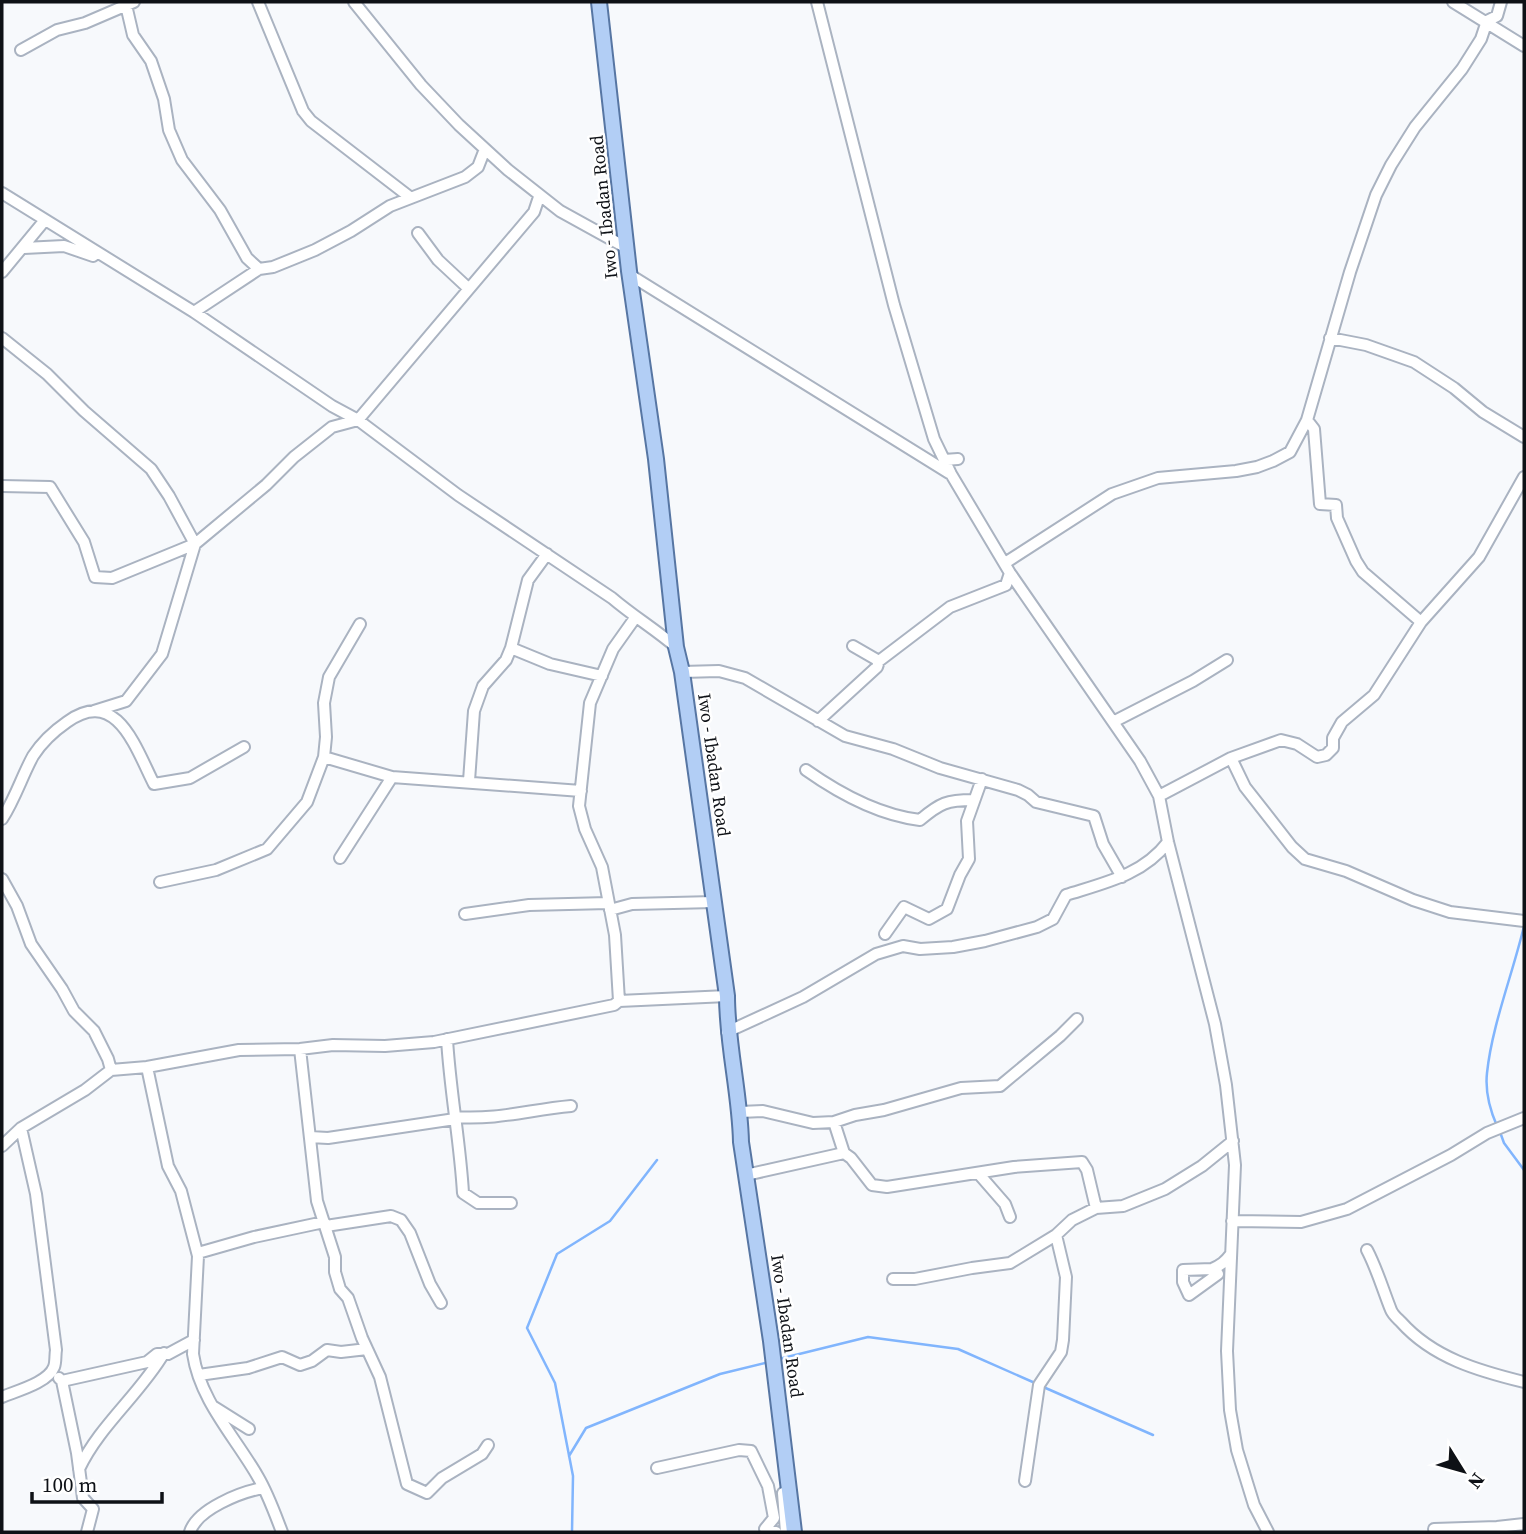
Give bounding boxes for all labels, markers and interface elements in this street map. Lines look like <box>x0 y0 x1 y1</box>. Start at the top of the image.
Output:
street label: Iwo - Ibadan Road <box>584 134 623 280</box>
street label: Iwo - Ibadan Road <box>692 692 737 838</box>
street label: Iwo - Ibadan Road <box>765 1253 810 1399</box>
north arrow <box>1428 1436 1498 1506</box>
scale bar <box>32 1460 161 1504</box>
text: N <box>1462 1468 1491 1495</box>
text: 100 m <box>42 1470 97 1499</box>

